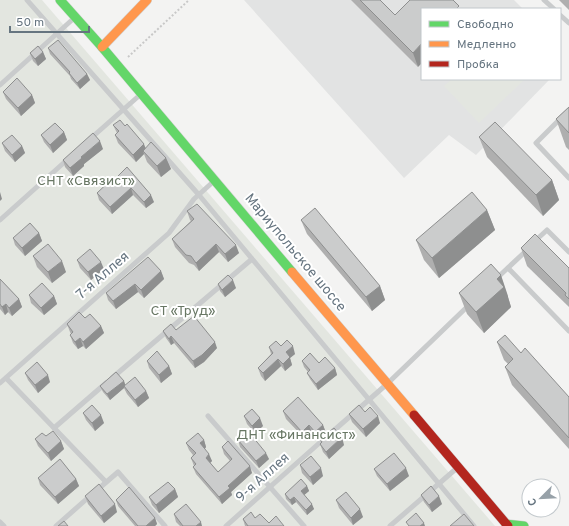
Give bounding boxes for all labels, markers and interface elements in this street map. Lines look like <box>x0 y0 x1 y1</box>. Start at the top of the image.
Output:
scale bar <box>10 8 89 34</box>
legend <box>421 8 561 80</box>
text: 50 m <box>16 15 44 31</box>
text: Свободно <box>457 17 514 33</box>
text: Медленно <box>457 37 517 53</box>
text: Пробка <box>457 57 499 73</box>
park label: СНТ «Связист» <box>37 173 135 190</box>
street label: Мариупольское шоссе <box>241 191 349 315</box>
street label: 7-я Аллея <box>73 248 133 304</box>
park label: СТ «Труд» <box>151 303 215 320</box>
park label: ДНТ «Финансист» <box>236 427 356 444</box>
street label: 9-я Аллея <box>233 449 293 507</box>
north arrow <box>521 478 561 518</box>
text: С <box>525 496 541 508</box>

